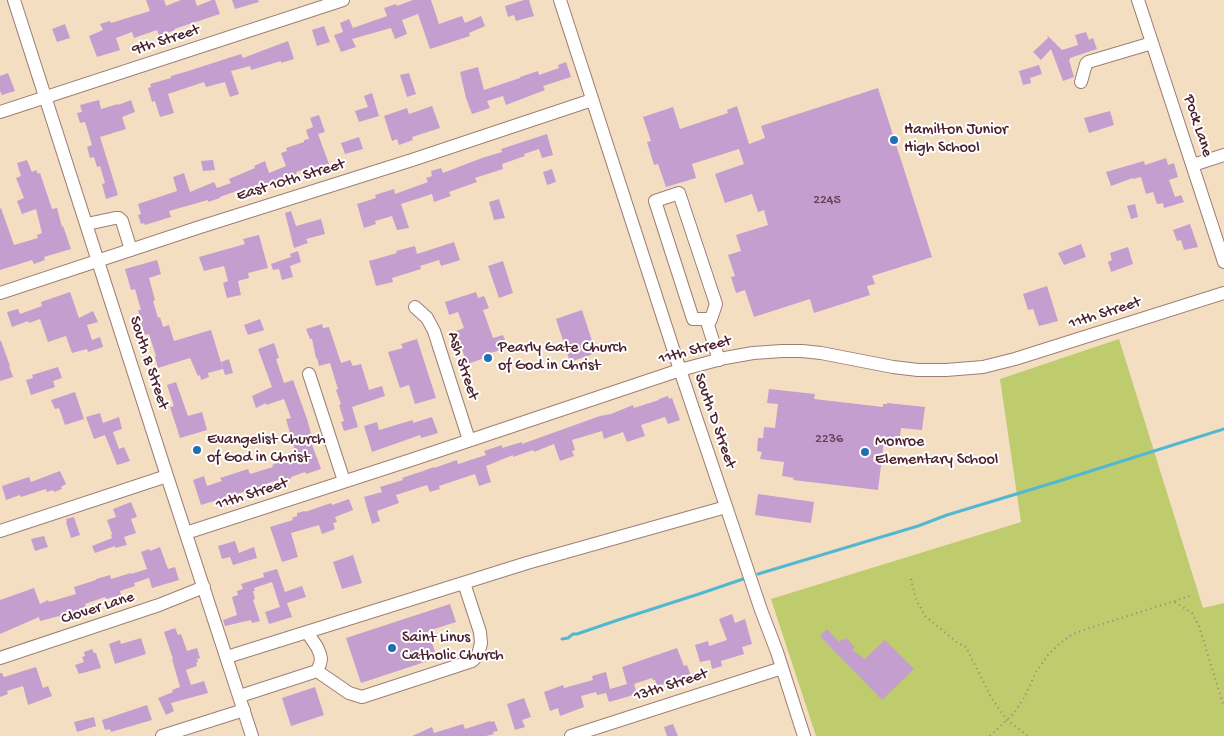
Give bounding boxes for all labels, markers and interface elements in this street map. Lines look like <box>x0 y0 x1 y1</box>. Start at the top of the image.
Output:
street label: 9th Street <box>130 21 202 61</box>
street label: Pock Lane <box>1178 93 1216 159</box>
place label: Hamilton Junior High School <box>904 121 1008 159</box>
marker: Hamilton Junior High School <box>888 134 900 146</box>
street label: East 10th Street <box>235 155 347 207</box>
house number: 2245 <box>813 193 841 209</box>
street label: 11th Street <box>1067 293 1143 335</box>
street label: South B Street <box>124 314 172 412</box>
street label: Ash Street <box>442 330 482 402</box>
street label: 11th Street <box>657 332 733 370</box>
place label: Pearly Gate Church of God in Christ <box>498 339 627 377</box>
marker: Pearly Gate Church of God in Christ <box>482 352 494 364</box>
street label: South D Street <box>689 371 739 471</box>
place label: Evangelist Church of God in Christ <box>207 431 326 469</box>
house number: 2236 <box>815 432 843 448</box>
place label: Monroe Elementary School <box>875 433 998 471</box>
marker: Evangelist Church of God in Christ <box>191 444 203 456</box>
marker: Monroe Elementary School <box>859 446 871 458</box>
street label: 11th Street <box>214 474 290 516</box>
street label: Clover Lane <box>59 588 137 630</box>
place label: Saint Linus Catholic Church <box>402 629 504 667</box>
marker: Saint Linus Catholic Church <box>386 642 398 654</box>
street label: 13th Street <box>632 665 710 707</box>

